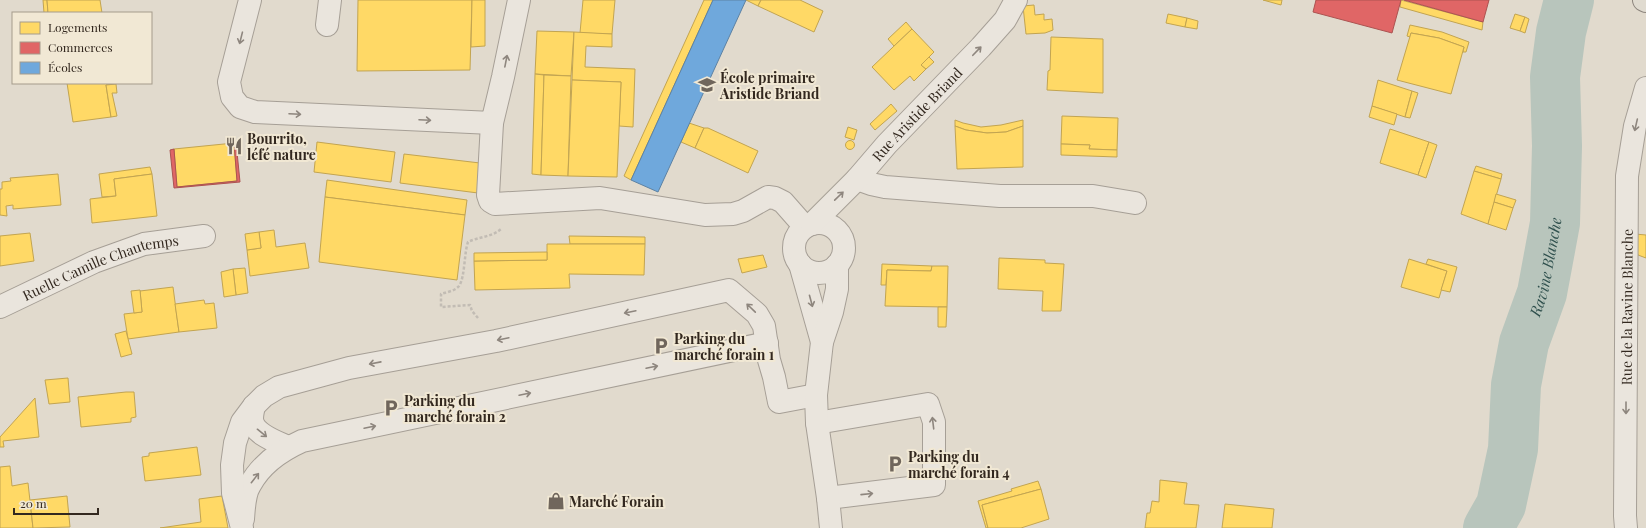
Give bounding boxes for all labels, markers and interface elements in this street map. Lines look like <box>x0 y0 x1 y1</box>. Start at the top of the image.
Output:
legend <box>12 12 152 84</box>
text: Logements <box>48 19 107 35</box>
one-way arrow <box>236 31 244 44</box>
text: Commerces <box>48 39 113 55</box>
one-way arrow <box>972 46 982 56</box>
one-way arrow <box>503 55 511 68</box>
text: Écoles <box>48 59 82 75</box>
street label: Rue Aristide Briand <box>867 63 966 165</box>
place label: École primaire Aristide Briand <box>719 68 820 103</box>
school or university icon: École primaire Aristide Briand <box>697 75 717 95</box>
one-way arrow <box>288 110 301 117</box>
one-way arrow <box>418 116 431 124</box>
one-way arrow <box>1632 118 1640 131</box>
place label: Bourrito, léfé nature <box>247 129 316 164</box>
restaurant icon: Bourrito, léfé nature <box>224 136 244 156</box>
one-way arrow <box>834 191 844 201</box>
water label: Ravine Blanche <box>1524 217 1565 320</box>
street label: Rue de la Ravine Blanche <box>1616 229 1636 385</box>
street label: Ruelle Camille Chautemps <box>19 230 180 304</box>
one-way arrow <box>808 294 815 307</box>
one-way arrow <box>746 304 756 313</box>
one-way arrow <box>624 308 637 316</box>
place label: Parking du marché forain 1 <box>674 329 774 364</box>
one-way arrow <box>497 335 510 343</box>
parking icon: Parking du marché forain 1 <box>651 336 671 356</box>
one-way arrow <box>369 359 382 367</box>
one-way arrow <box>645 363 658 371</box>
one-way arrow <box>518 390 531 398</box>
place label: Parking du marché forain 2 <box>404 391 506 426</box>
parking icon: Parking du marché forain 2 <box>381 398 401 418</box>
one-way arrow <box>1622 401 1630 414</box>
one-way arrow <box>929 417 937 430</box>
one-way arrow <box>363 422 376 430</box>
one-way arrow <box>256 428 267 437</box>
place label: Parking du marché forain 4 <box>908 447 1010 482</box>
parking icon: Parking du marché forain 4 <box>885 454 905 474</box>
one-way arrow <box>251 472 259 483</box>
scale bar <box>14 490 98 516</box>
one-way arrow <box>860 490 873 497</box>
shop icon: Marché Forain <box>546 491 566 511</box>
place label: Marché Forain <box>569 492 664 511</box>
text: 20 m <box>20 495 47 511</box>

